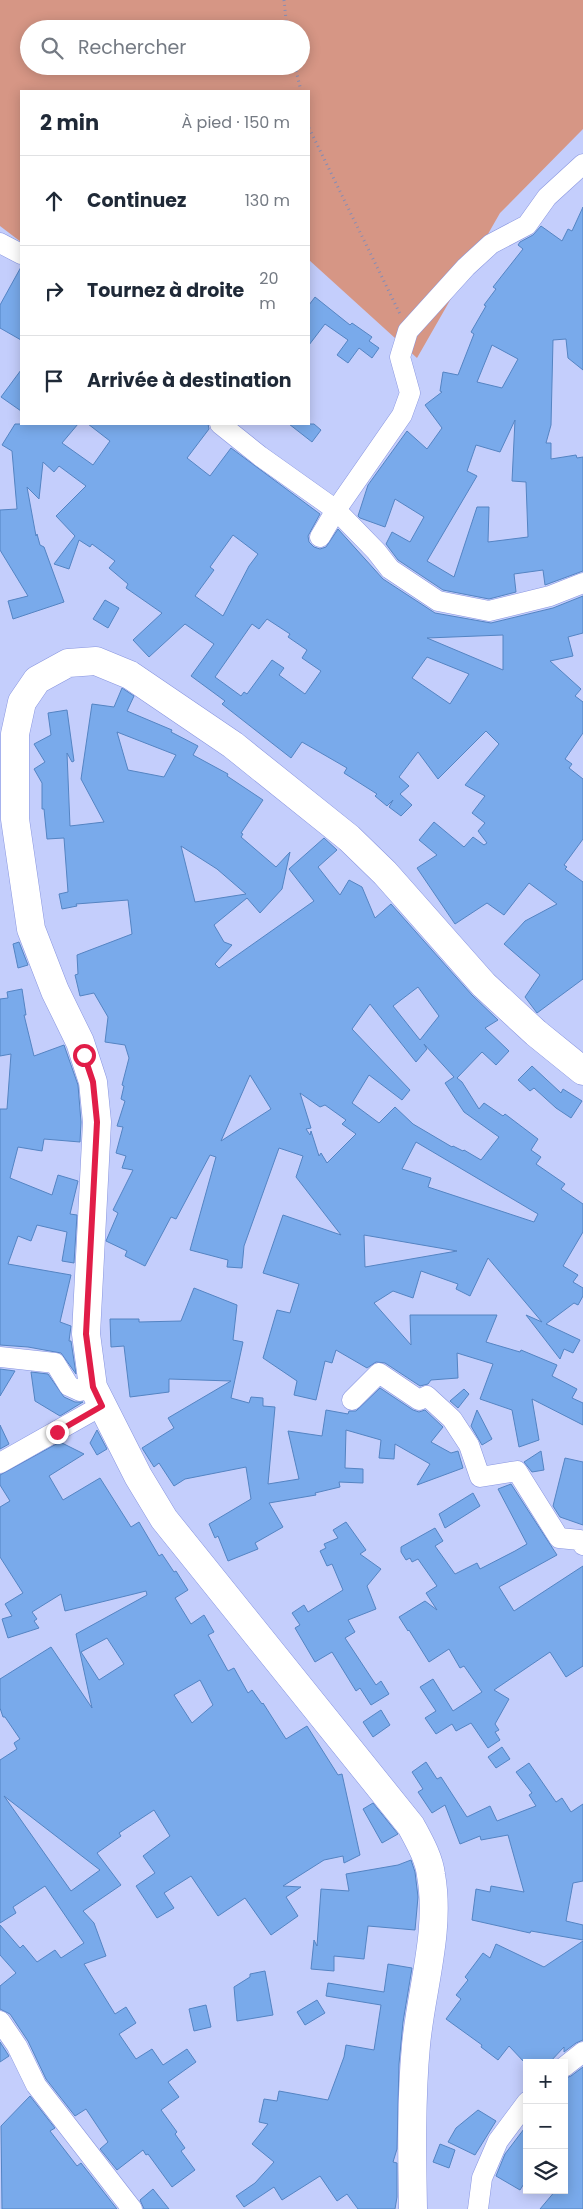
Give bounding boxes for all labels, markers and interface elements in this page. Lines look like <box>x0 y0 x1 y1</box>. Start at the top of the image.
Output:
search box <box>20 20 310 75</box>
icon: search <box>38 34 66 62</box>
text: Rechercher <box>78 34 186 61</box>
text: 2 min <box>40 108 99 137</box>
text: À pied · 150 m <box>182 111 290 134</box>
icon: ahead <box>40 187 68 215</box>
text: Continuez <box>87 187 186 214</box>
text: 130 m <box>245 189 290 212</box>
text: 20 m <box>259 267 279 315</box>
icon: right <box>40 277 68 305</box>
text: Tournez à droite <box>87 277 244 304</box>
icon: arrive <box>40 367 68 395</box>
text: Arrivée à destination <box>87 367 292 394</box>
route start <box>73 1044 96 1067</box>
route end <box>46 1421 69 1444</box>
map controls <box>523 2059 568 2194</box>
button: + <box>523 2059 568 2104</box>
button: − <box>523 2104 568 2149</box>
button: layers <box>523 2149 568 2194</box>

